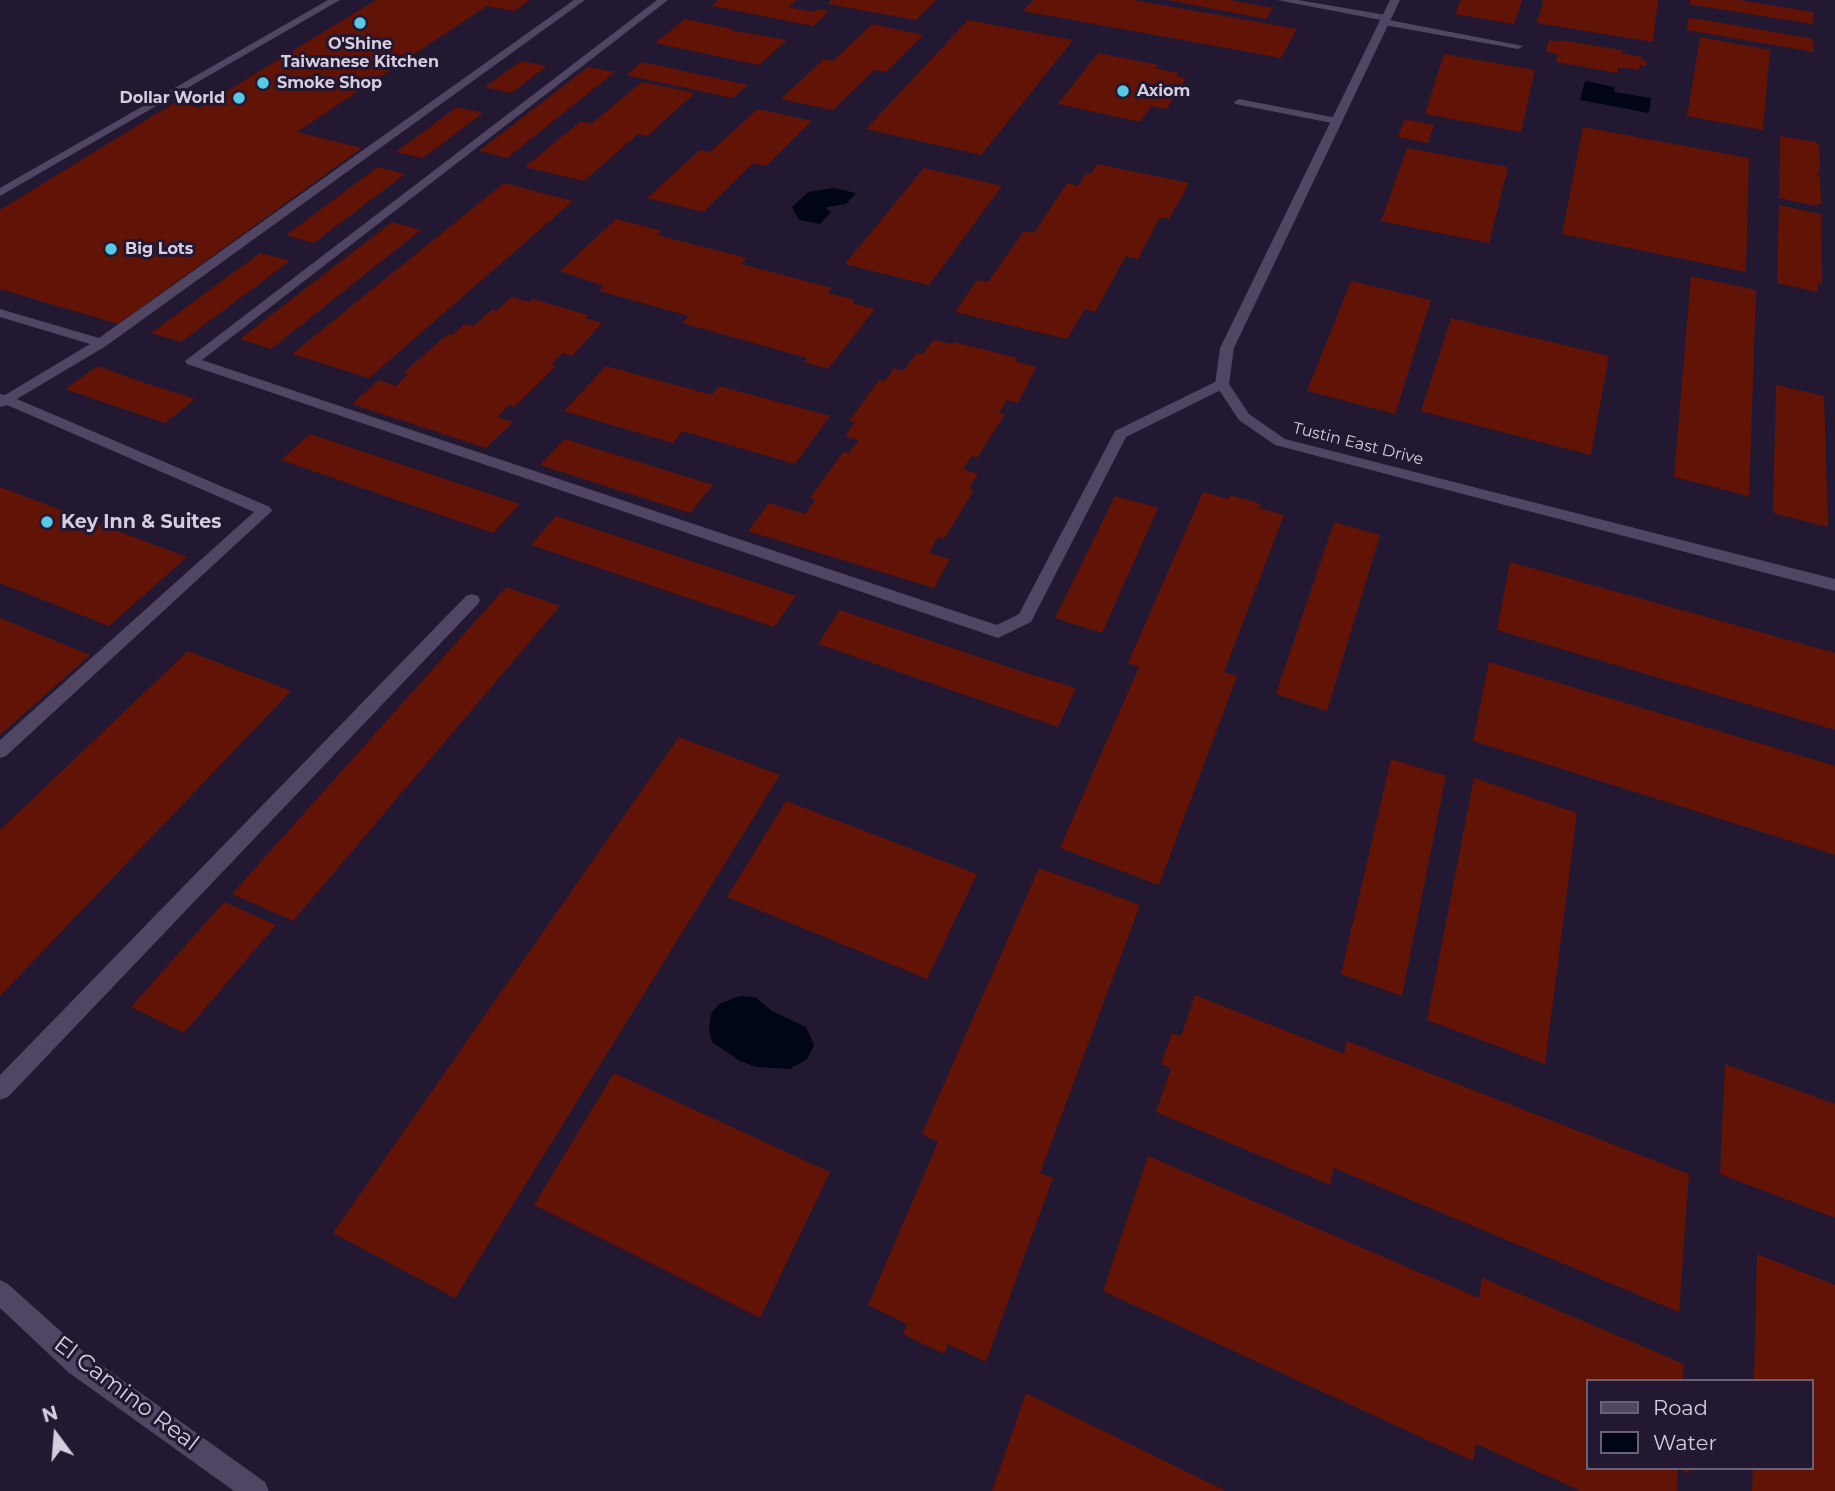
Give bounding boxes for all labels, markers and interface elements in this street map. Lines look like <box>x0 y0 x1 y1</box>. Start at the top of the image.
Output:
marker: O'Shine Taiwanese Kitchen <box>352 15 368 31</box>
place label: O'Shine Taiwanese Kitchen <box>281 34 439 72</box>
place label: Smoke Shop <box>277 73 382 93</box>
marker: Smoke Shop <box>255 75 271 91</box>
place label: Axiom <box>1137 81 1190 101</box>
marker: Axiom <box>1115 83 1131 99</box>
place label: Dollar World <box>119 88 225 108</box>
marker: Dollar World <box>231 90 247 106</box>
place label: Big Lots <box>125 239 193 259</box>
marker: Big Lots <box>103 241 119 257</box>
street label: Tustin East Drive <box>1291 419 1425 469</box>
place label: Key Inn & Suites <box>61 511 221 533</box>
marker: Key Inn & Suites <box>39 514 55 530</box>
street label: El Camino Real <box>48 1331 204 1457</box>
legend <box>1587 1379 1814 1470</box>
text: Road <box>1653 1395 1708 1420</box>
north arrow <box>21 1400 91 1470</box>
text: N <box>40 1401 61 1428</box>
text: Water <box>1653 1430 1717 1455</box>

